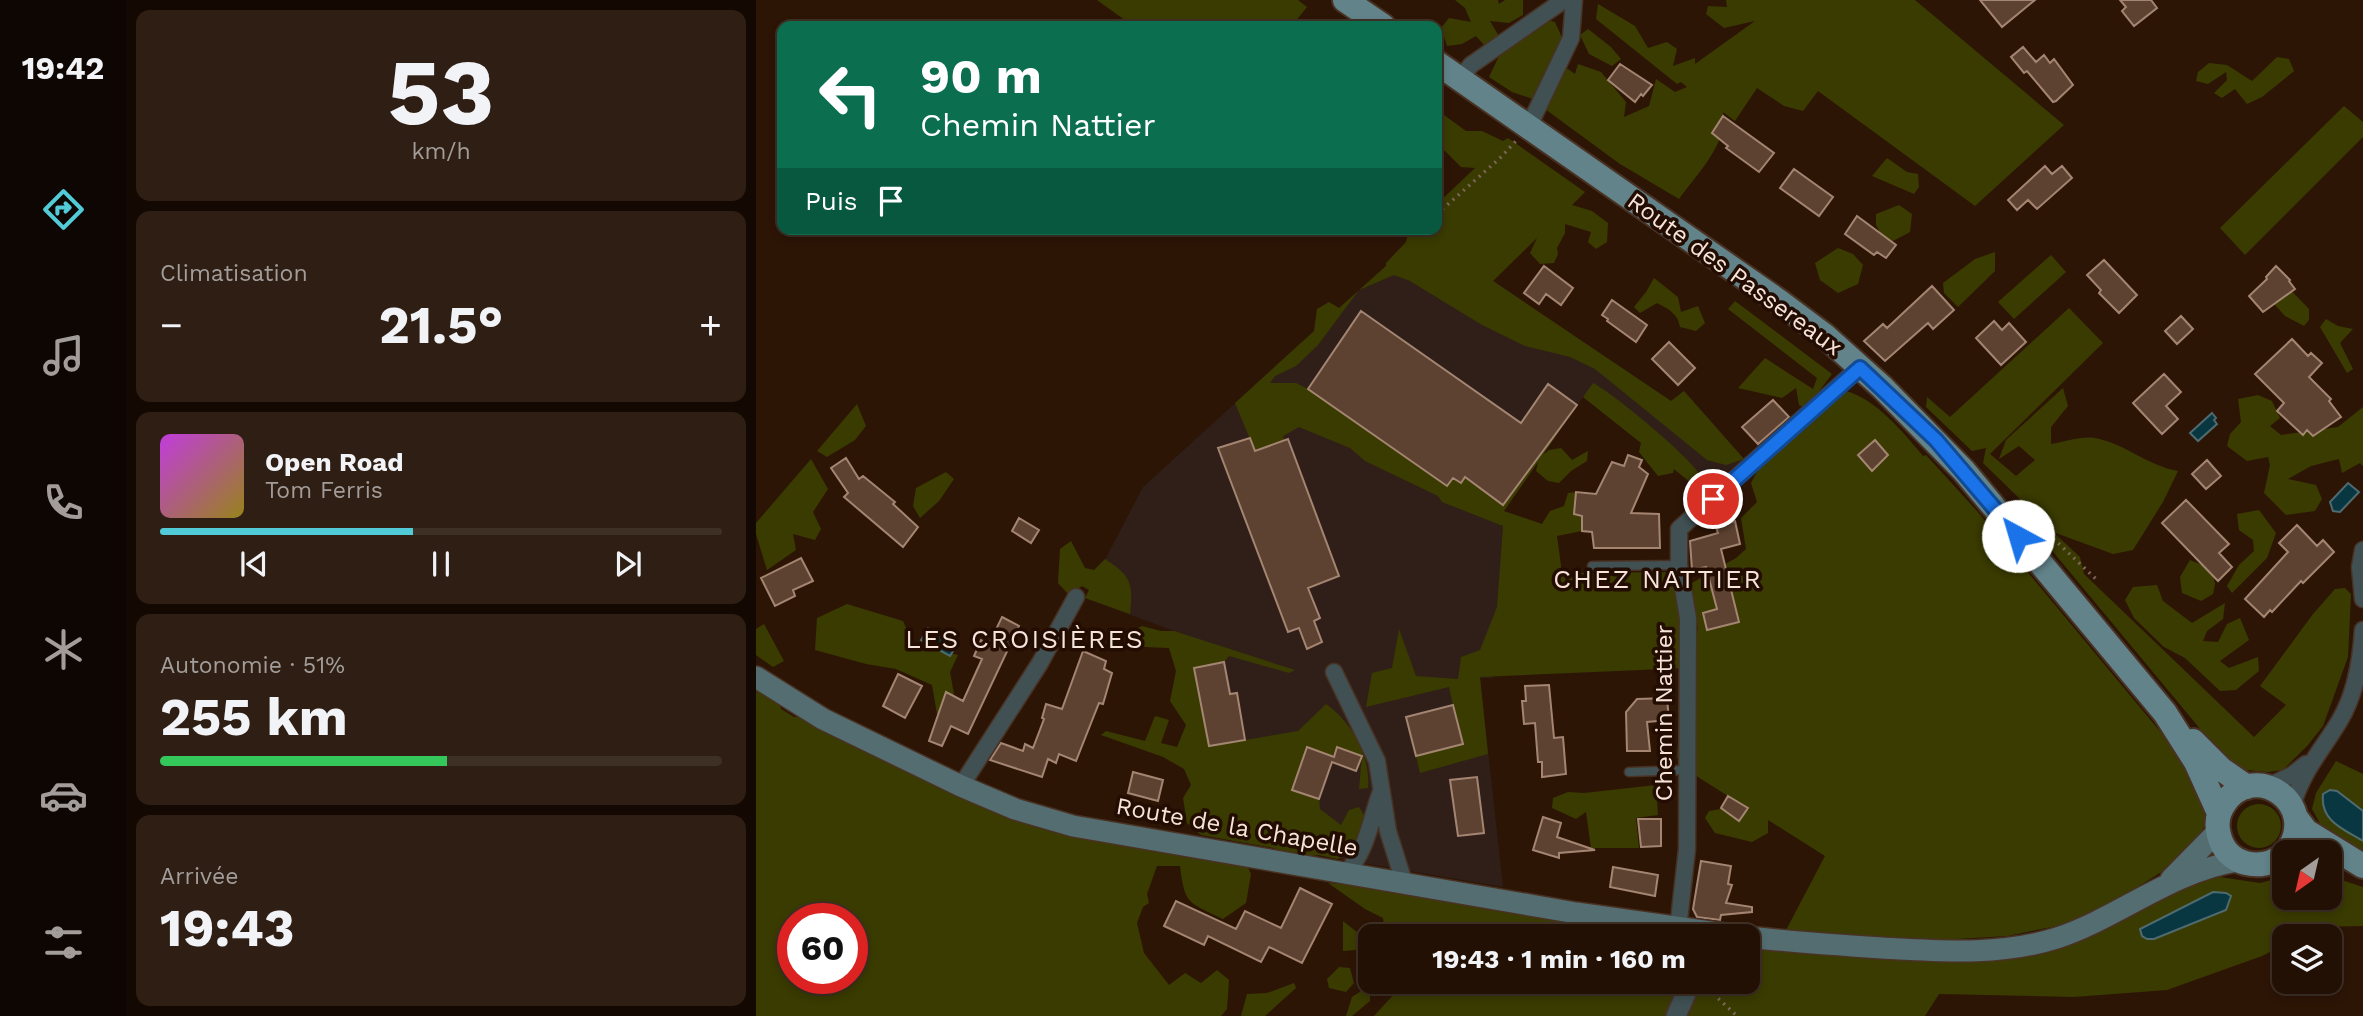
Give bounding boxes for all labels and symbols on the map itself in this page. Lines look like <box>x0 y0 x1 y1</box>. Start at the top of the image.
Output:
street label: Route des Passereaux <box>1622 187 1848 361</box>
pin <box>1683 469 1743 529</box>
position arrow <box>1981 499 2055 573</box>
district label: CHEZ NATTIER <box>1553 564 1763 594</box>
district label: LES CROISIÈRES <box>905 624 1145 654</box>
street label: Chemin Nattier <box>1650 624 1678 801</box>
street label: Route de la Chapelle <box>1114 792 1360 862</box>
north arrow <box>2272 840 2342 910</box>
speed limit sign: 60 <box>777 903 868 994</box>

